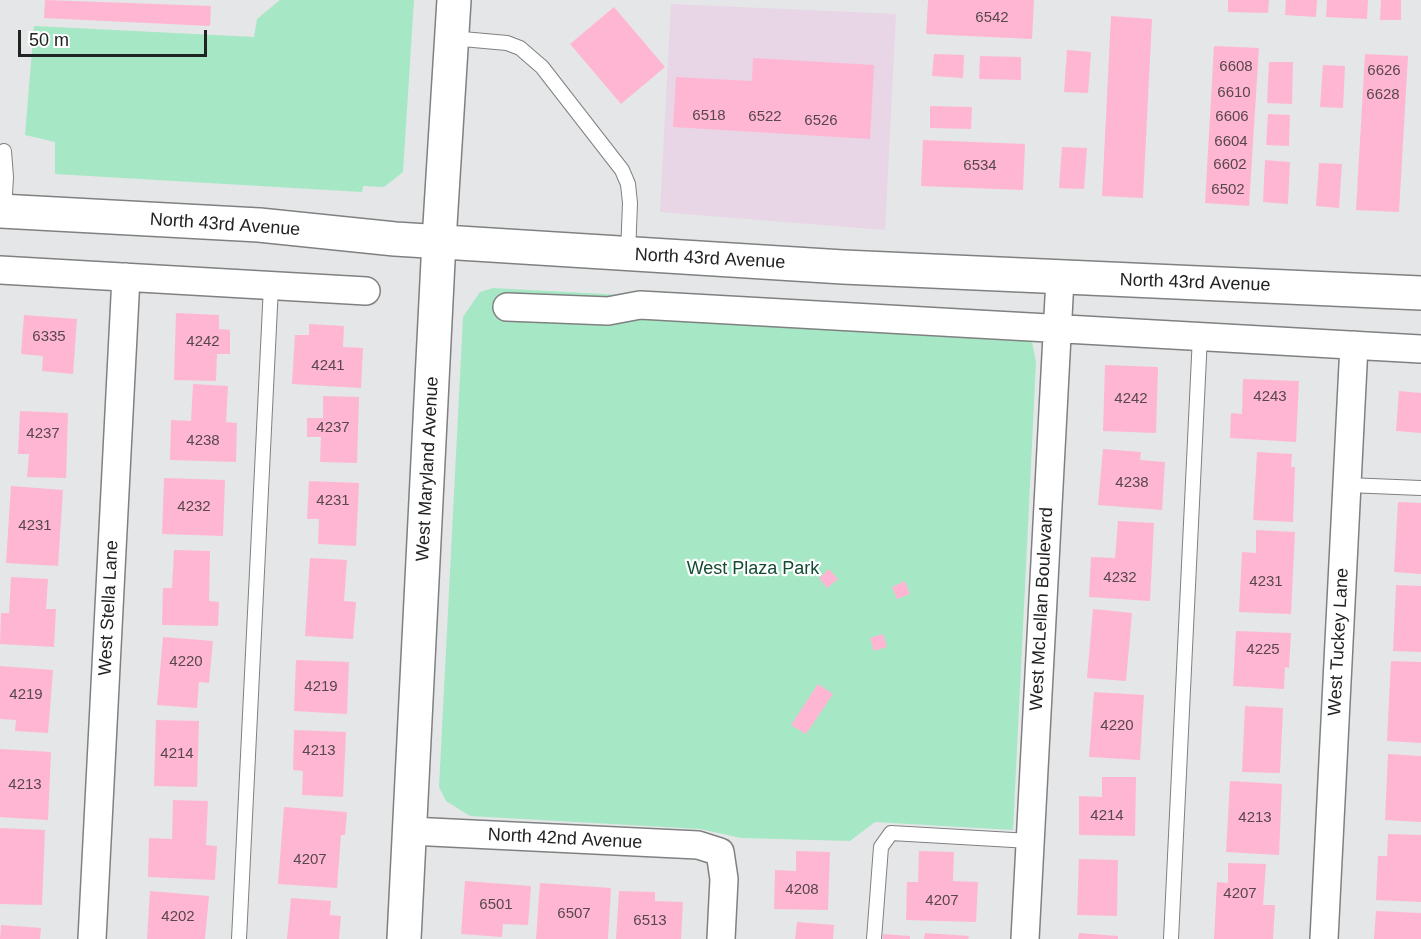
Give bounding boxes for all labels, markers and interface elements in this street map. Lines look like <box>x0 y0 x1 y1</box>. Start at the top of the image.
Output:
house number: 6542 <box>975 9 1009 27</box>
scale bar <box>21 18 210 56</box>
text: 50 m <box>29 30 69 50</box>
house number: 6608 <box>1219 58 1253 76</box>
house number: 6626 <box>1367 62 1401 80</box>
house number: 6610 <box>1217 84 1251 102</box>
house number: 6628 <box>1366 86 1400 104</box>
house number: 6518 <box>692 107 726 125</box>
house number: 6522 <box>748 108 782 126</box>
house number: 6606 <box>1215 108 1249 126</box>
house number: 6526 <box>804 112 838 130</box>
house number: 6604 <box>1214 133 1248 151</box>
house number: 6602 <box>1213 156 1247 174</box>
house number: 6534 <box>963 157 997 175</box>
house number: 6502 <box>1211 181 1245 199</box>
street label: North 43rd Avenue <box>149 209 301 241</box>
street label: North 43rd Avenue <box>634 244 786 274</box>
street label: North 43rd Avenue <box>1119 270 1271 296</box>
house number: 6335 <box>32 328 66 346</box>
house number: 4242 <box>186 333 220 351</box>
house number: 4241 <box>311 357 345 375</box>
street label: West Maryland Avenue <box>412 376 444 562</box>
house number: 4243 <box>1253 388 1287 406</box>
house number: 4242 <box>1114 390 1148 408</box>
house number: 4237 <box>316 419 350 437</box>
house number: 4237 <box>26 425 60 443</box>
house number: 4238 <box>186 432 220 450</box>
house number: 4238 <box>1115 474 1149 492</box>
house number: 4231 <box>316 492 350 510</box>
house number: 4232 <box>177 498 211 516</box>
street label: West McLellan Boulevard <box>1026 507 1058 711</box>
house number: 4231 <box>18 517 52 535</box>
street label: West Stella Lane <box>95 540 123 676</box>
park label: West Plaza Park <box>687 558 819 580</box>
street label: West Tuckey Lane <box>1324 568 1354 716</box>
house number: 4232 <box>1103 569 1137 587</box>
house number: 4231 <box>1249 573 1283 591</box>
house number: 4225 <box>1246 641 1280 659</box>
house number: 4220 <box>169 653 203 671</box>
house number: 4219 <box>304 678 338 696</box>
house number: 4219 <box>9 686 43 704</box>
house number: 4220 <box>1100 717 1134 735</box>
house number: 4213 <box>302 742 336 760</box>
house number: 4214 <box>160 745 194 763</box>
house number: 4213 <box>8 776 42 794</box>
house number: 4214 <box>1090 807 1124 825</box>
house number: 4213 <box>1238 809 1272 827</box>
street label: North 42nd Avenue <box>487 824 643 854</box>
house number: 4207 <box>293 851 327 869</box>
house number: 4208 <box>785 881 819 899</box>
house number: 4207 <box>1223 885 1257 903</box>
house number: 4207 <box>925 892 959 910</box>
house number: 6501 <box>479 896 513 914</box>
house number: 6507 <box>557 905 591 923</box>
house number: 4202 <box>161 908 195 926</box>
house number: 6513 <box>633 912 667 930</box>

